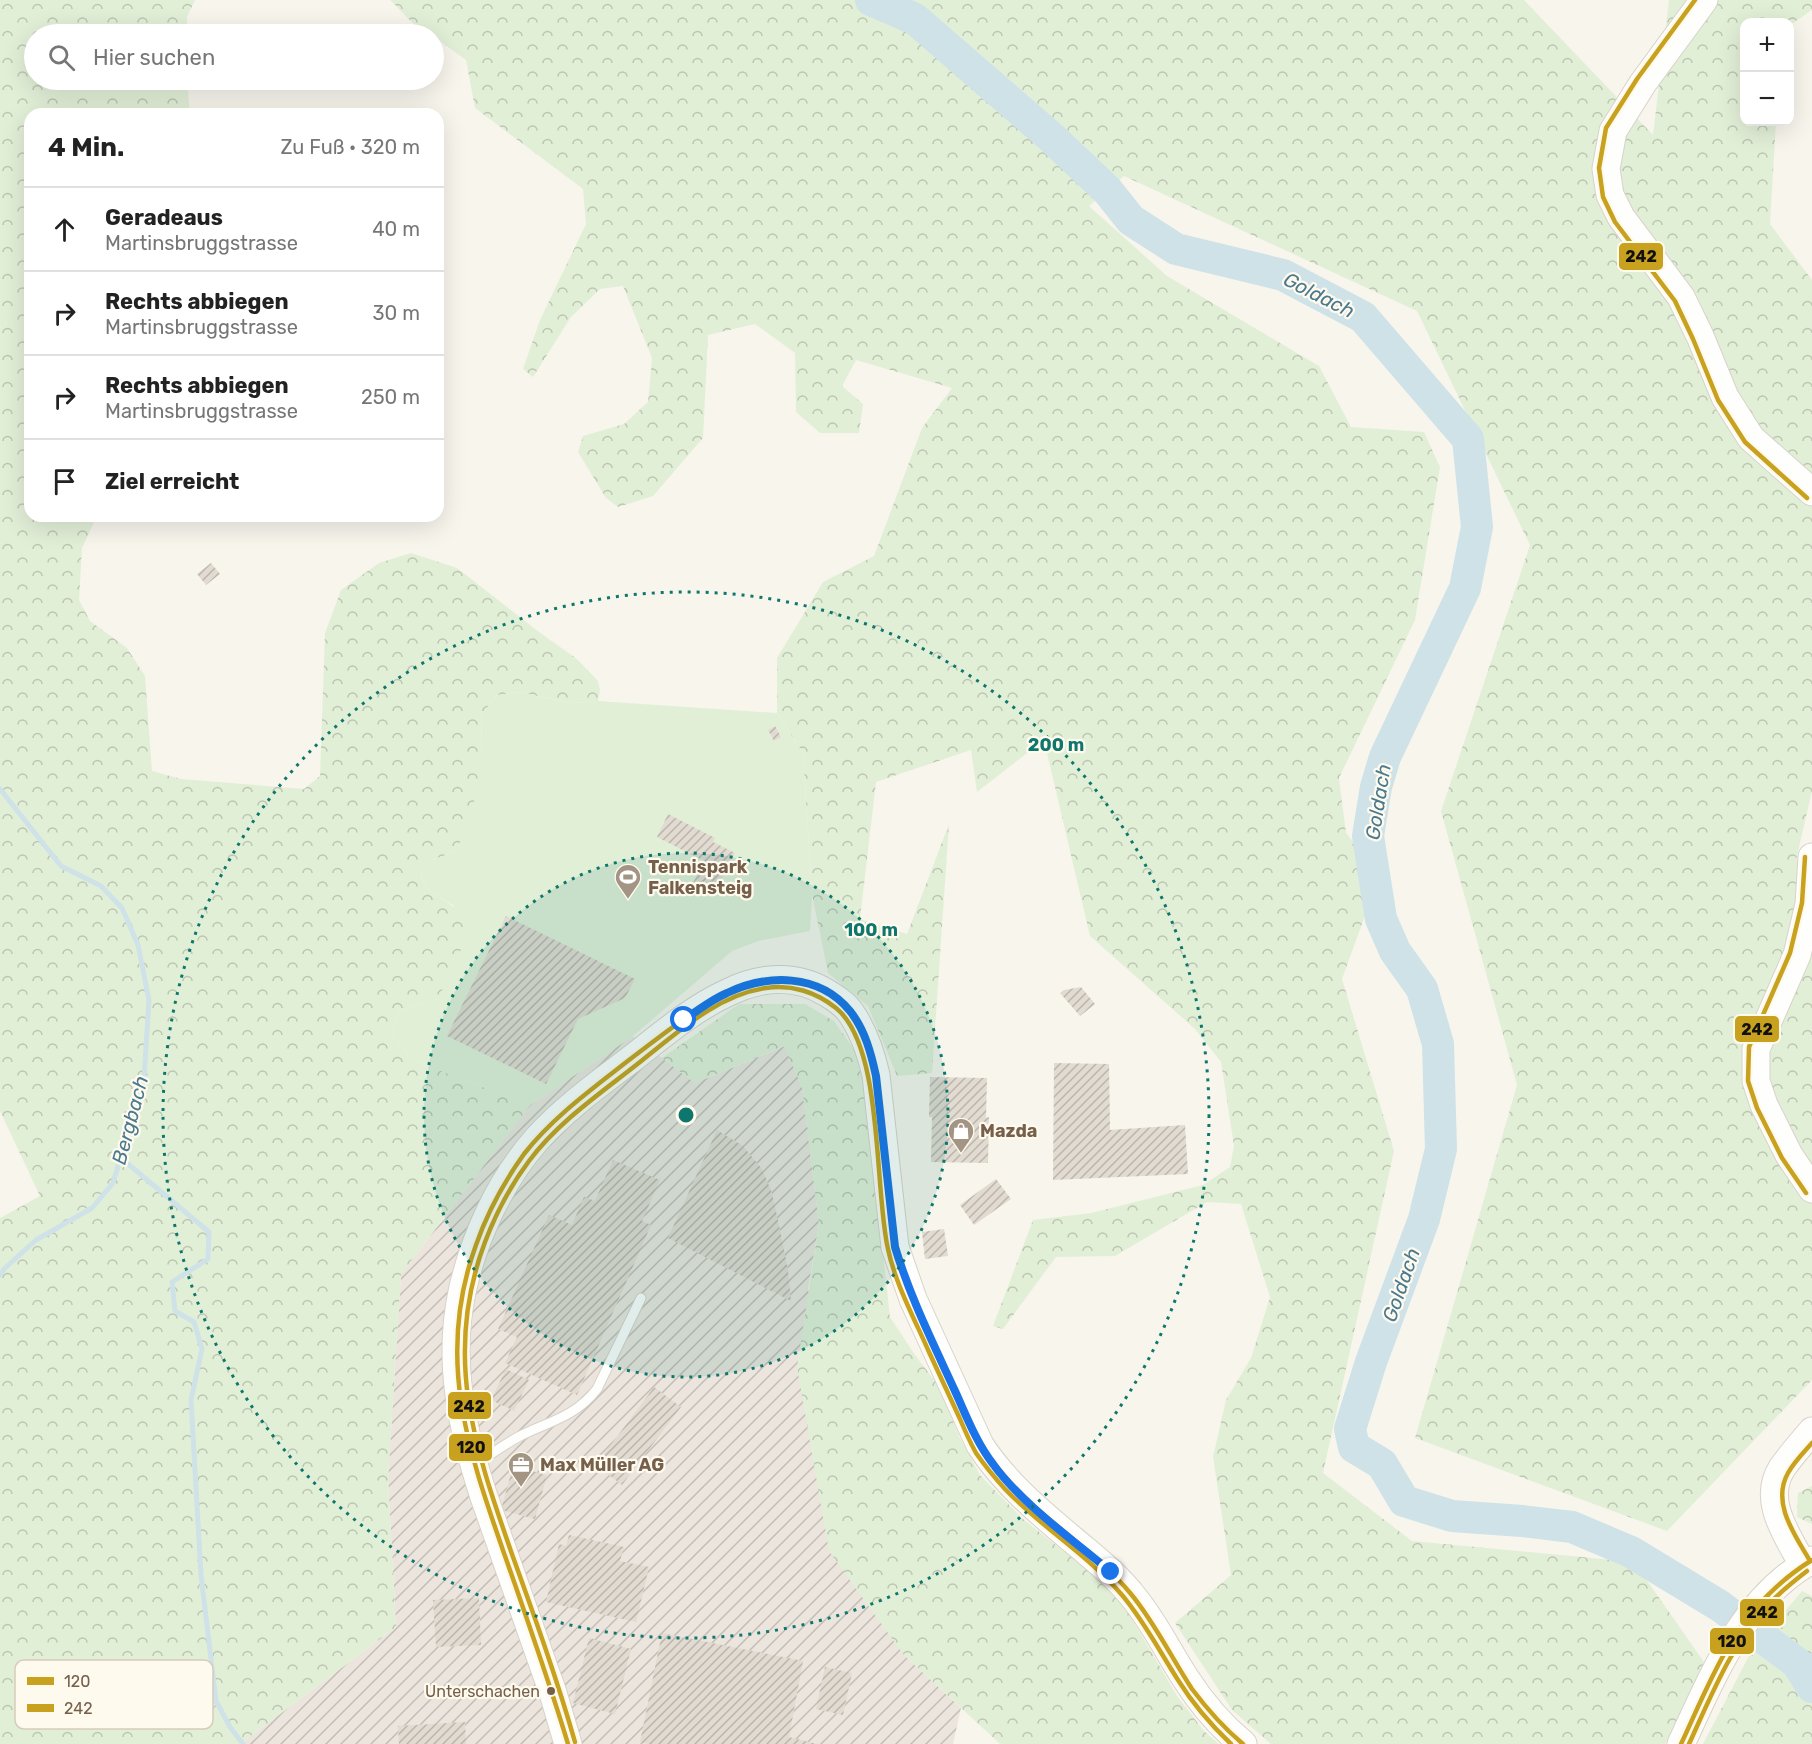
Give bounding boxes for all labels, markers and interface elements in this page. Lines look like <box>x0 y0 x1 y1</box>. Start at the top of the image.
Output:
map controls <box>1740 18 1794 126</box>
button: + <box>1740 18 1794 72</box>
search box <box>24 24 444 90</box>
icon: search <box>45 41 78 74</box>
text: Hier suchen <box>93 44 215 71</box>
button: − <box>1740 72 1794 126</box>
text: 4 Min. <box>48 132 124 163</box>
text: Zu Fuß · 320 m <box>281 135 420 159</box>
text: Geradeaus <box>105 204 223 231</box>
icon: ahead <box>48 213 81 246</box>
text: 40 m <box>372 217 420 241</box>
text: Martinsbruggstrasse <box>105 231 298 255</box>
line badge: 242 <box>1618 242 1664 271</box>
text: 242 <box>1625 247 1657 266</box>
water label: Goldach <box>1279 267 1359 323</box>
text: Rechts abbiegen <box>105 288 289 315</box>
icon: right <box>48 297 81 330</box>
text: 30 m <box>373 301 420 325</box>
text: Martinsbruggstrasse <box>105 315 298 339</box>
text: Rechts abbiegen <box>105 372 289 399</box>
icon: right <box>48 381 81 414</box>
text: 250 m <box>361 385 420 409</box>
text: Martinsbruggstrasse <box>105 399 298 423</box>
icon: arrive <box>48 465 81 498</box>
text: Ziel erreicht <box>105 468 239 495</box>
text: 200 m <box>1028 734 1084 756</box>
water label: Goldach <box>1360 762 1396 842</box>
place label: Tennispark Falkensteig <box>648 856 752 899</box>
sports icon: Tennispark Falkensteig <box>613 862 643 900</box>
text: 100 m <box>844 919 898 941</box>
route start <box>670 1006 696 1032</box>
line badge: 242 <box>1734 1015 1780 1043</box>
text: 242 <box>1741 1020 1773 1039</box>
water label: Bergbach <box>107 1073 153 1167</box>
centre of rings <box>676 1105 696 1125</box>
shop icon: Mazda <box>946 1116 976 1154</box>
place label: Mazda <box>980 1120 1037 1142</box>
water label: Goldach <box>1377 1245 1425 1325</box>
line badge: 242 <box>447 1391 492 1420</box>
text: 242 <box>453 1397 485 1416</box>
line badge: 120 <box>448 1433 493 1462</box>
text: 120 <box>456 1438 486 1457</box>
office icon: Max Müller AG <box>506 1450 536 1488</box>
place label: Max Müller AG <box>540 1454 664 1476</box>
route end <box>1097 1558 1123 1584</box>
line badge: 242 <box>1739 1598 1785 1627</box>
text: 242 <box>1746 1603 1778 1622</box>
line badge: 120 <box>1709 1627 1755 1655</box>
text: 120 <box>1717 1632 1747 1651</box>
legend <box>15 1660 213 1729</box>
text: 120 <box>64 1672 90 1691</box>
place label: Unterschachen <box>425 1682 540 1701</box>
marker: Unterschachen <box>545 1685 557 1697</box>
text: 242 <box>64 1699 93 1718</box>

